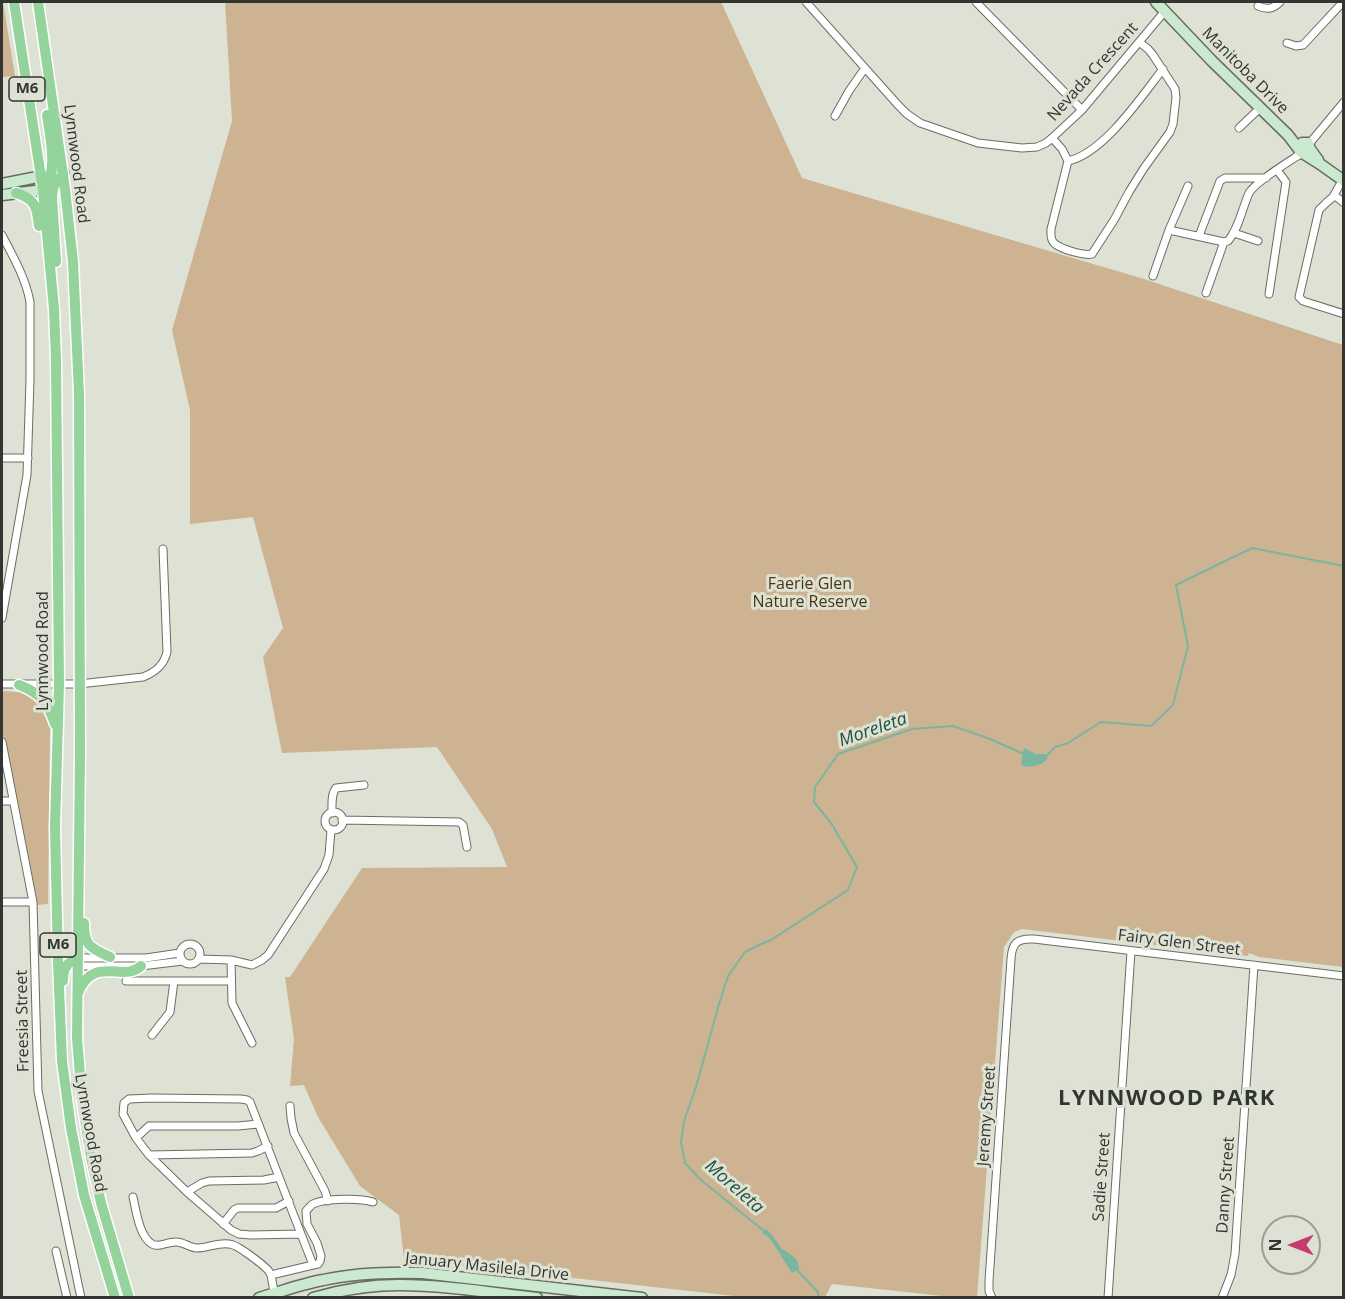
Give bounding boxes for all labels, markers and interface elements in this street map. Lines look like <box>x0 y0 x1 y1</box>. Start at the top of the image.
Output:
street label: Nevada Crescent <box>1044 19 1142 125</box>
street label: Manitoba Drive <box>1198 24 1292 118</box>
road number: M6 <box>9 77 45 101</box>
street label: Lynnwood Road <box>59 103 93 225</box>
park label: Faerie Glen Nature Reserve <box>752 574 868 612</box>
street label: Lynnwood Road <box>33 591 53 711</box>
water label: Moreleta <box>836 708 910 752</box>
street label: Fairy Glen Street <box>1117 926 1241 960</box>
road number: M6 <box>40 933 76 957</box>
street label: Freesia Street <box>13 970 33 1072</box>
street label: Jeremy Street <box>974 1065 1000 1167</box>
street label: Lynnwood Road <box>70 1072 110 1194</box>
district label: LYNNWOOD PARK <box>1058 1086 1276 1112</box>
street label: Sadie Street <box>1089 1132 1115 1222</box>
street label: Danny Street <box>1213 1136 1239 1234</box>
water label: Moreleta <box>700 1156 768 1218</box>
north arrow <box>1261 1215 1321 1275</box>
text: N <box>1264 1239 1286 1252</box>
street label: January Masilela Drive <box>404 1249 570 1285</box>

